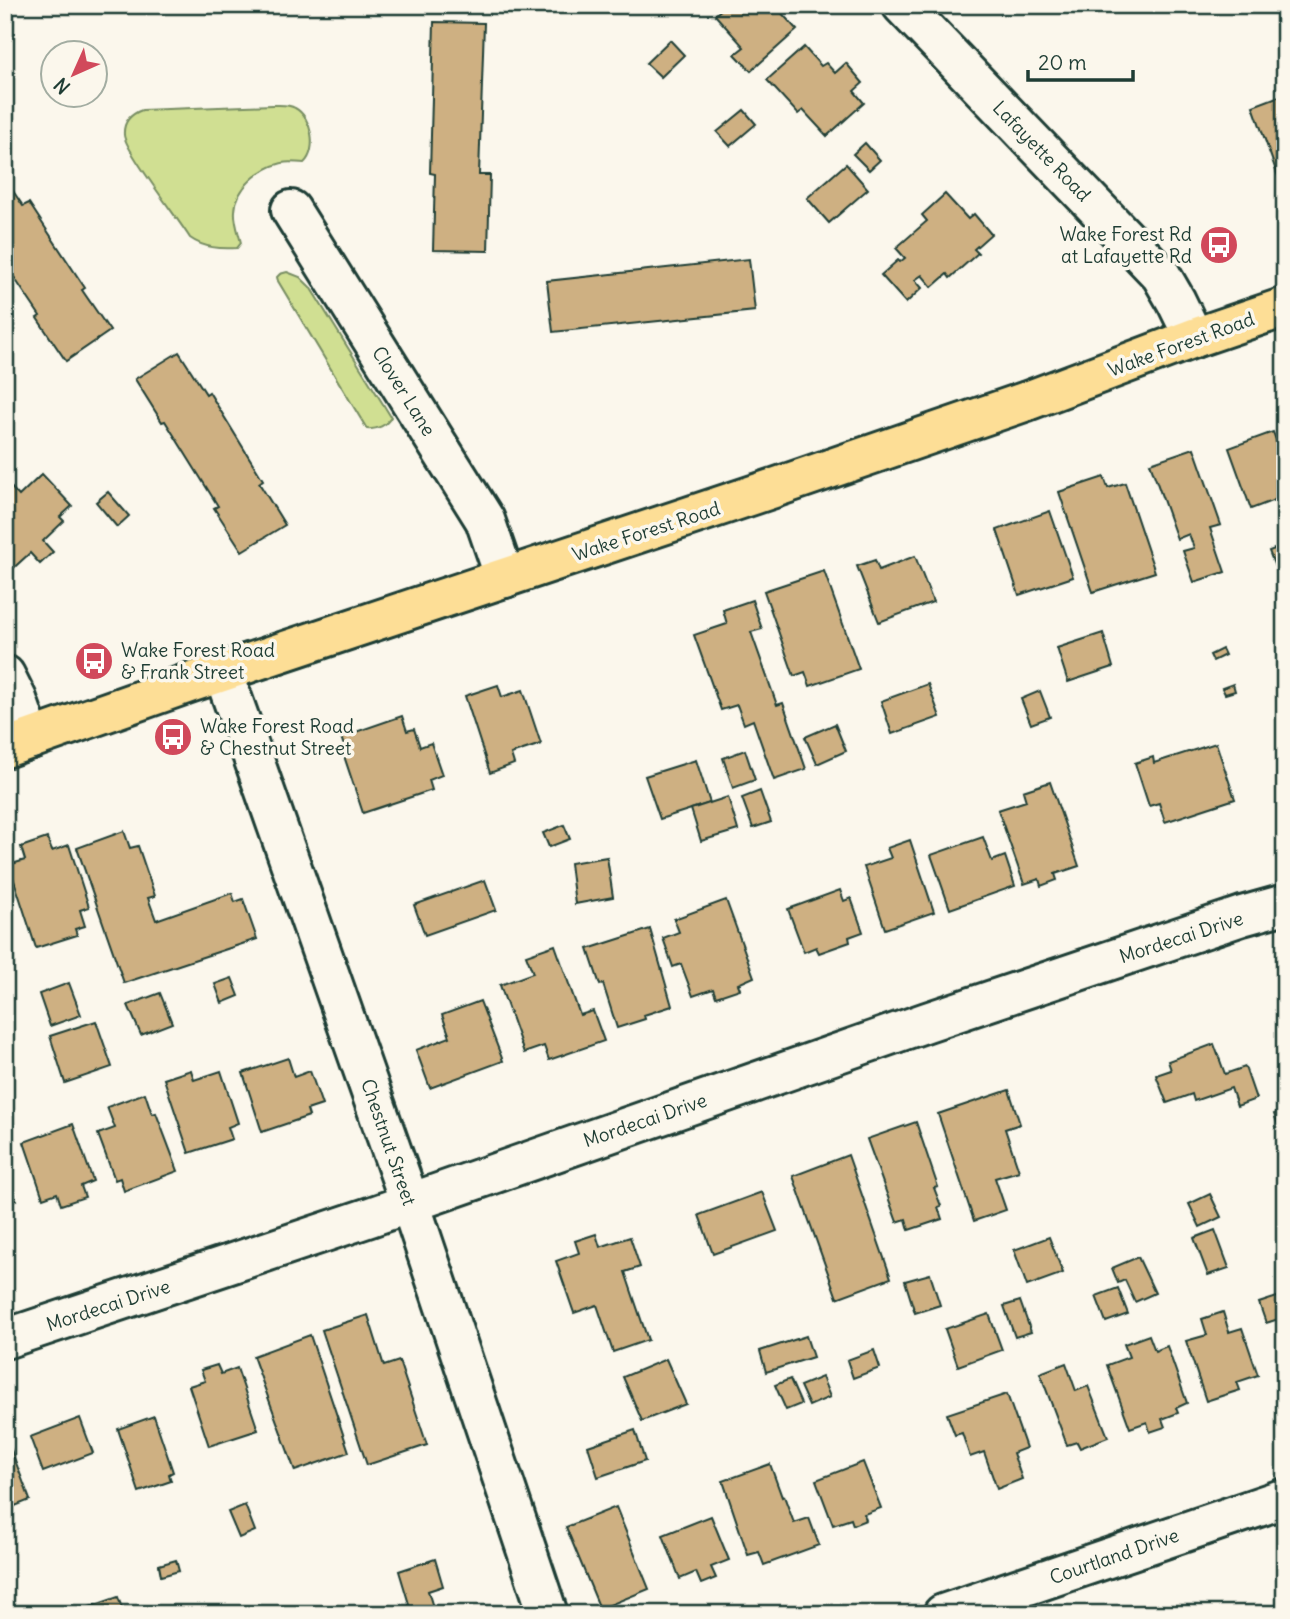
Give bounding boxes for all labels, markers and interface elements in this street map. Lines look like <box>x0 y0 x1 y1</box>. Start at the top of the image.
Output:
north arrow <box>38 38 108 108</box>
scale bar <box>1028 38 1132 82</box>
text: 20 m <box>1038 49 1087 76</box>
text: N <box>49 73 75 99</box>
street label: Lafayette Road <box>988 96 1096 206</box>
place label: Wake Forest Rd at Lafayette Rd <box>1059 222 1192 268</box>
bus stop icon: Wake Forest Rd at Lafayette Rd <box>1198 224 1240 266</box>
street label: Wake Forest Road <box>1105 306 1257 382</box>
street label: Clover Lane <box>367 342 441 440</box>
street label: Wake Forest Road <box>569 496 723 566</box>
place label: Wake Forest Road & Frank Street <box>121 638 275 684</box>
bus stop icon: Wake Forest Road & Frank Street <box>73 640 115 682</box>
place label: Wake Forest Road & Chestnut Street <box>200 714 354 760</box>
bus stop icon: Wake Forest Road & Chestnut Street <box>152 716 194 758</box>
street label: Mordecai Drive <box>1116 906 1246 968</box>
street label: Chestnut Street <box>356 1075 422 1209</box>
street label: Mordecai Drive <box>580 1088 710 1152</box>
street label: Mordecai Drive <box>43 1274 173 1336</box>
street label: Courtland Drive <box>1046 1523 1182 1589</box>

